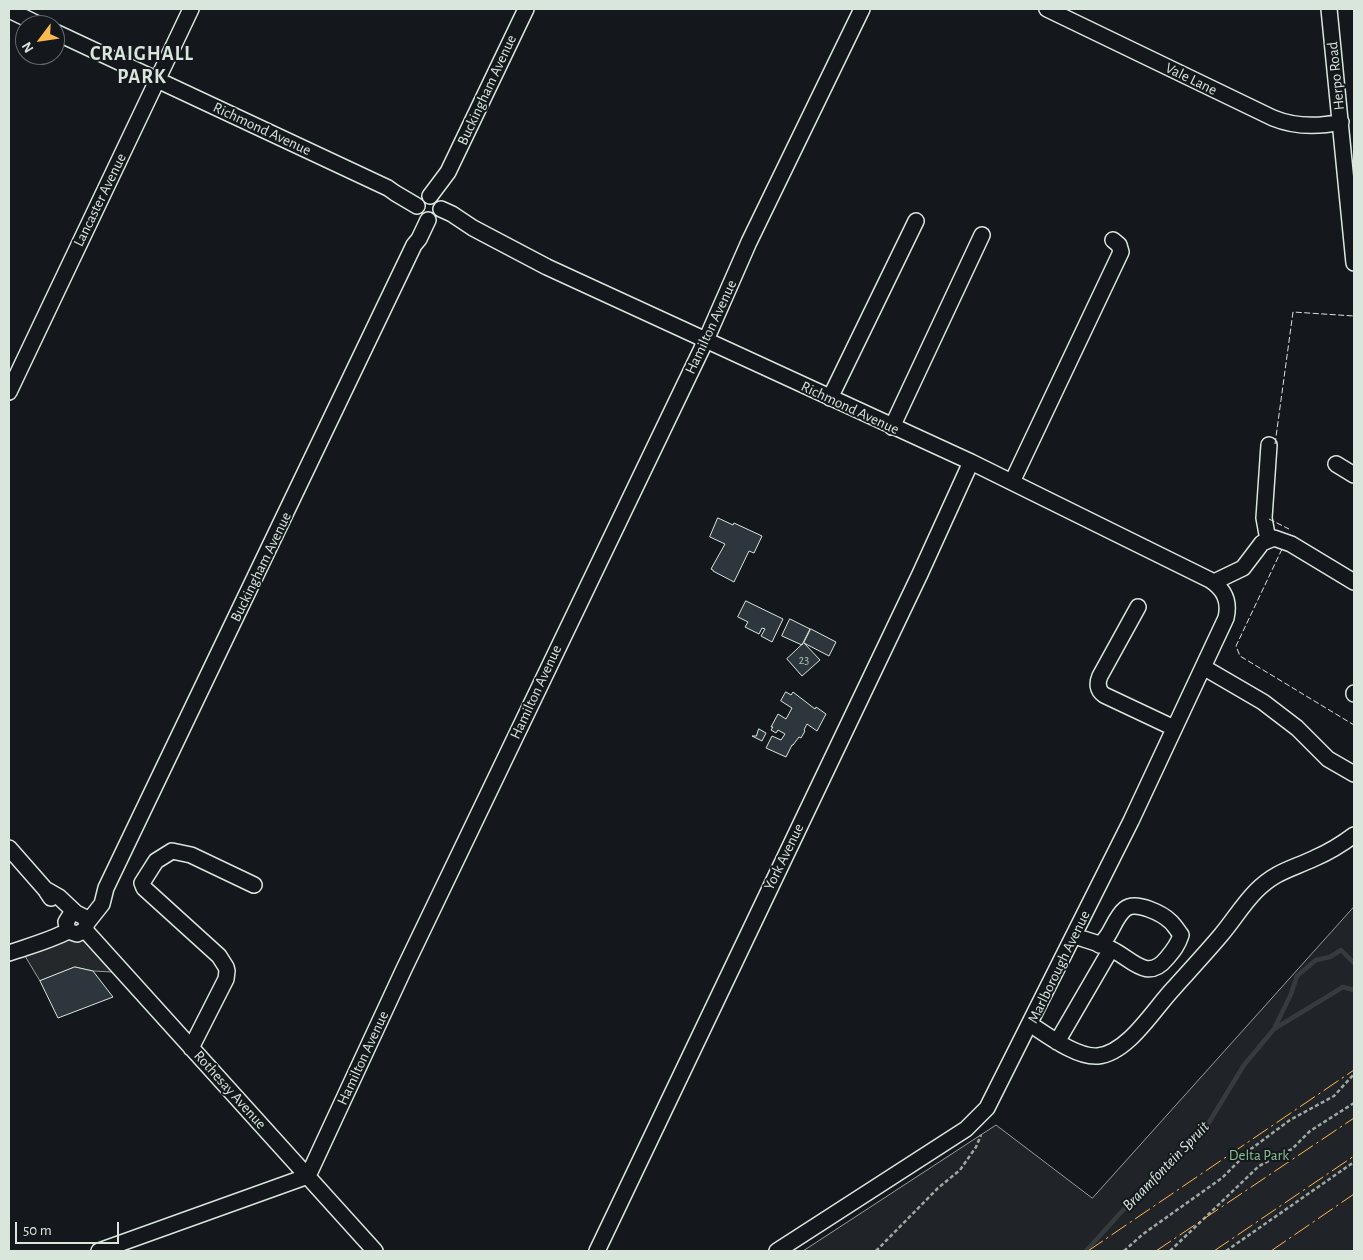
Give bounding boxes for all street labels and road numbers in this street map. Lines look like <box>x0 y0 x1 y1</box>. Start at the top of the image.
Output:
street label: Buckingham Avenue <box>454 32 520 148</box>
street label: Herpo Road <box>1323 41 1349 111</box>
street label: Vale Lane <box>1162 59 1220 99</box>
street label: Richmond Avenue <box>210 98 314 160</box>
street label: Lancaster Avenue <box>70 150 130 250</box>
street label: Hamilton Avenue <box>681 277 741 377</box>
street label: Richmond Avenue <box>798 377 902 439</box>
street label: Buckingham Avenue <box>227 509 295 625</box>
street label: Hamilton Avenue <box>506 642 566 742</box>
street label: York Avenue <box>760 821 808 893</box>
street label: Marlborough Avenue <box>1024 908 1094 1026</box>
street label: Hamilton Avenue <box>333 1008 393 1108</box>
street label: Rothesay Avenue <box>190 1047 270 1133</box>

